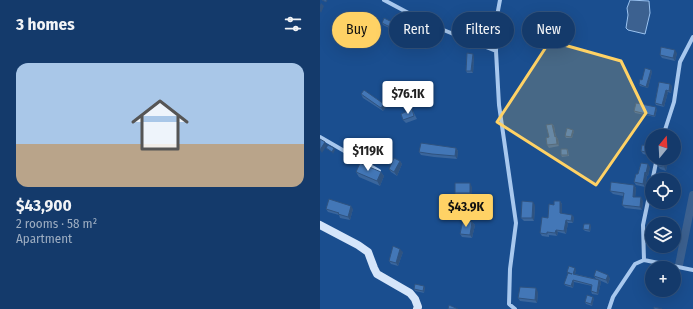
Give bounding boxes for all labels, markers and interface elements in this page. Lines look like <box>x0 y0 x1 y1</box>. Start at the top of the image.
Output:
chip: Buy <box>332 12 381 48</box>
chip: Rent <box>389 12 444 48</box>
chip: Filters <box>452 12 514 48</box>
chip: New <box>522 12 575 48</box>
icon: filters <box>282 13 304 35</box>
text: 3 homes <box>16 14 75 35</box>
pin: $76.1K <box>375 81 441 115</box>
text: $76.1K <box>391 86 425 101</box>
icon: home <box>124 89 196 161</box>
north arrow <box>645 129 681 165</box>
map controls <box>645 129 681 297</box>
pin: $119K <box>340 138 396 172</box>
text: $119K <box>352 143 384 158</box>
button: locate <box>645 173 681 209</box>
pin: $43.9K <box>433 194 499 228</box>
text: $43,900 <box>16 195 72 216</box>
text: $43.9K <box>448 199 484 214</box>
text: 2 rooms · 58 m² <box>16 216 97 231</box>
button: layers <box>645 217 681 253</box>
text: Apartment <box>16 231 72 246</box>
button: + <box>645 261 681 297</box>

